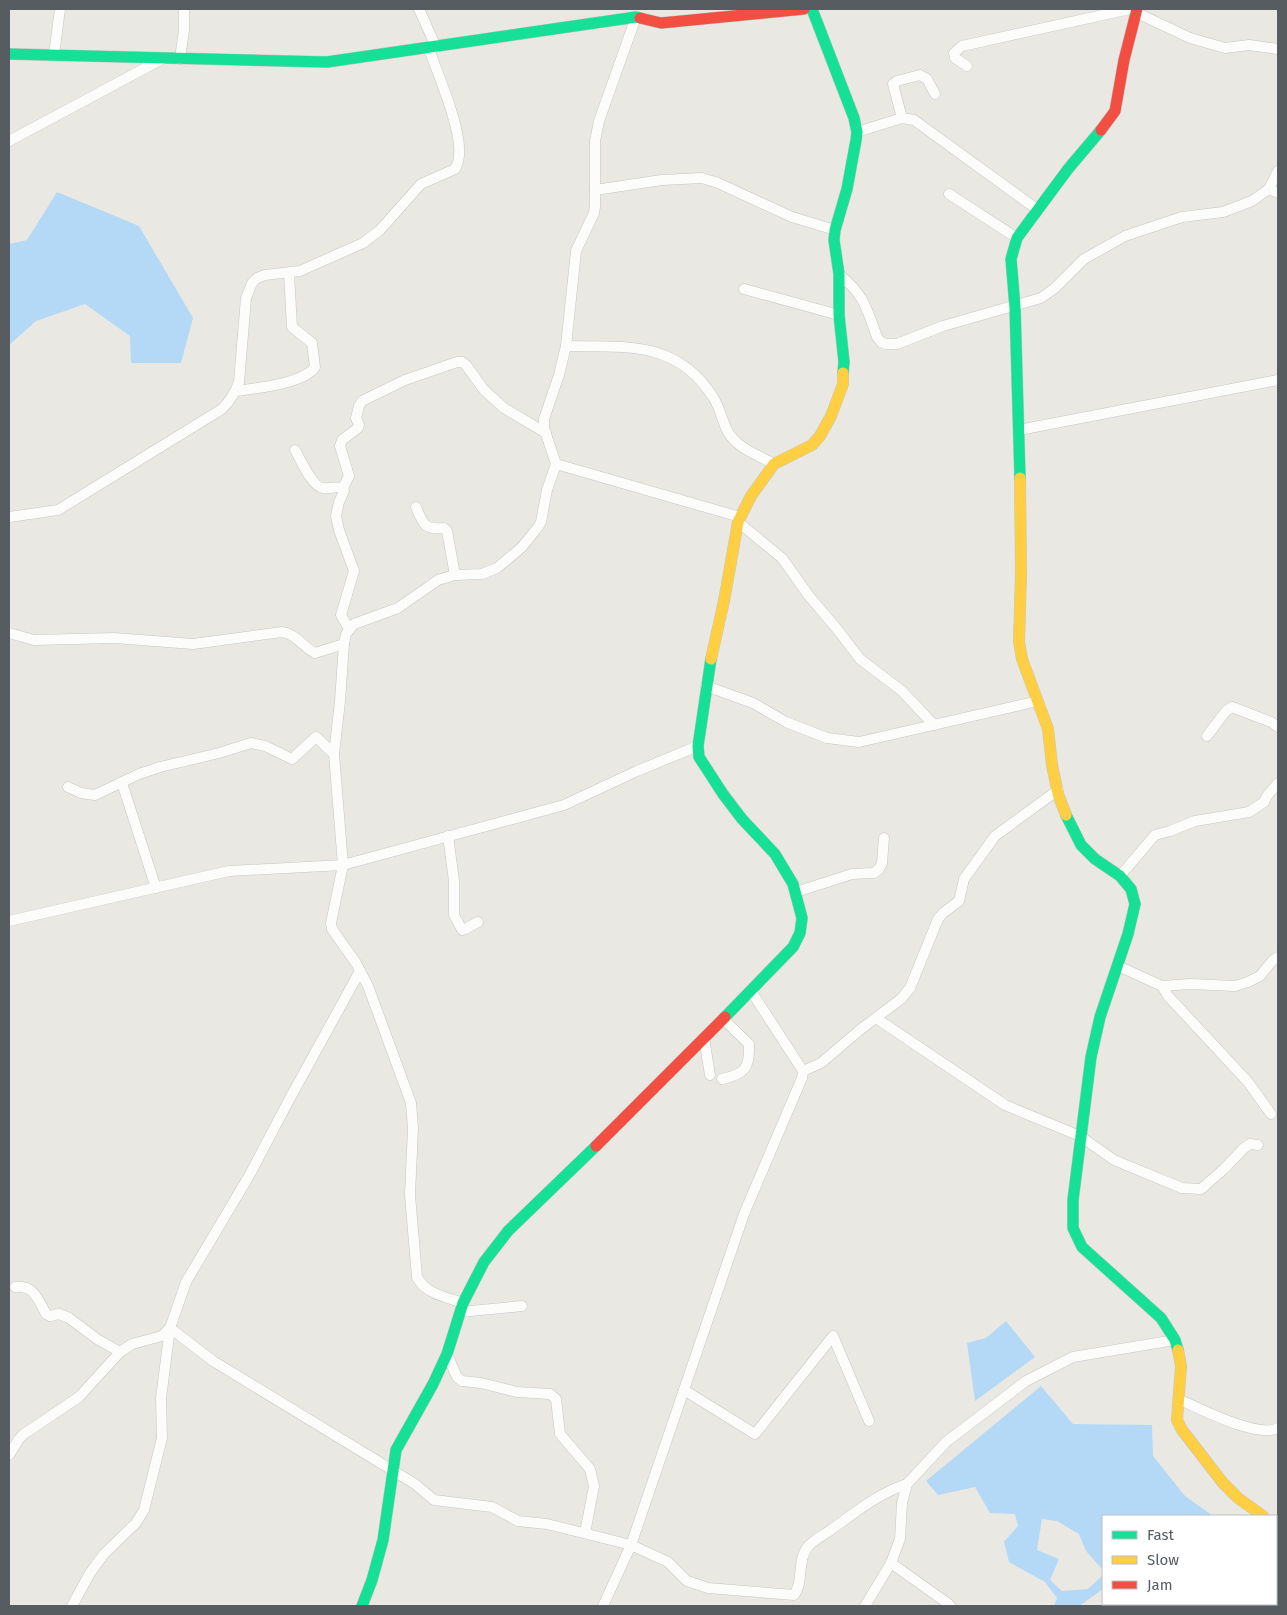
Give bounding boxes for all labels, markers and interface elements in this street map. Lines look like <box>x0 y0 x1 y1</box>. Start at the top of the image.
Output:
legend <box>1102 1515 1277 1605</box>
text: Fast <box>1147 1526 1174 1544</box>
text: Slow <box>1147 1551 1179 1569</box>
text: Jam <box>1147 1576 1173 1594</box>

